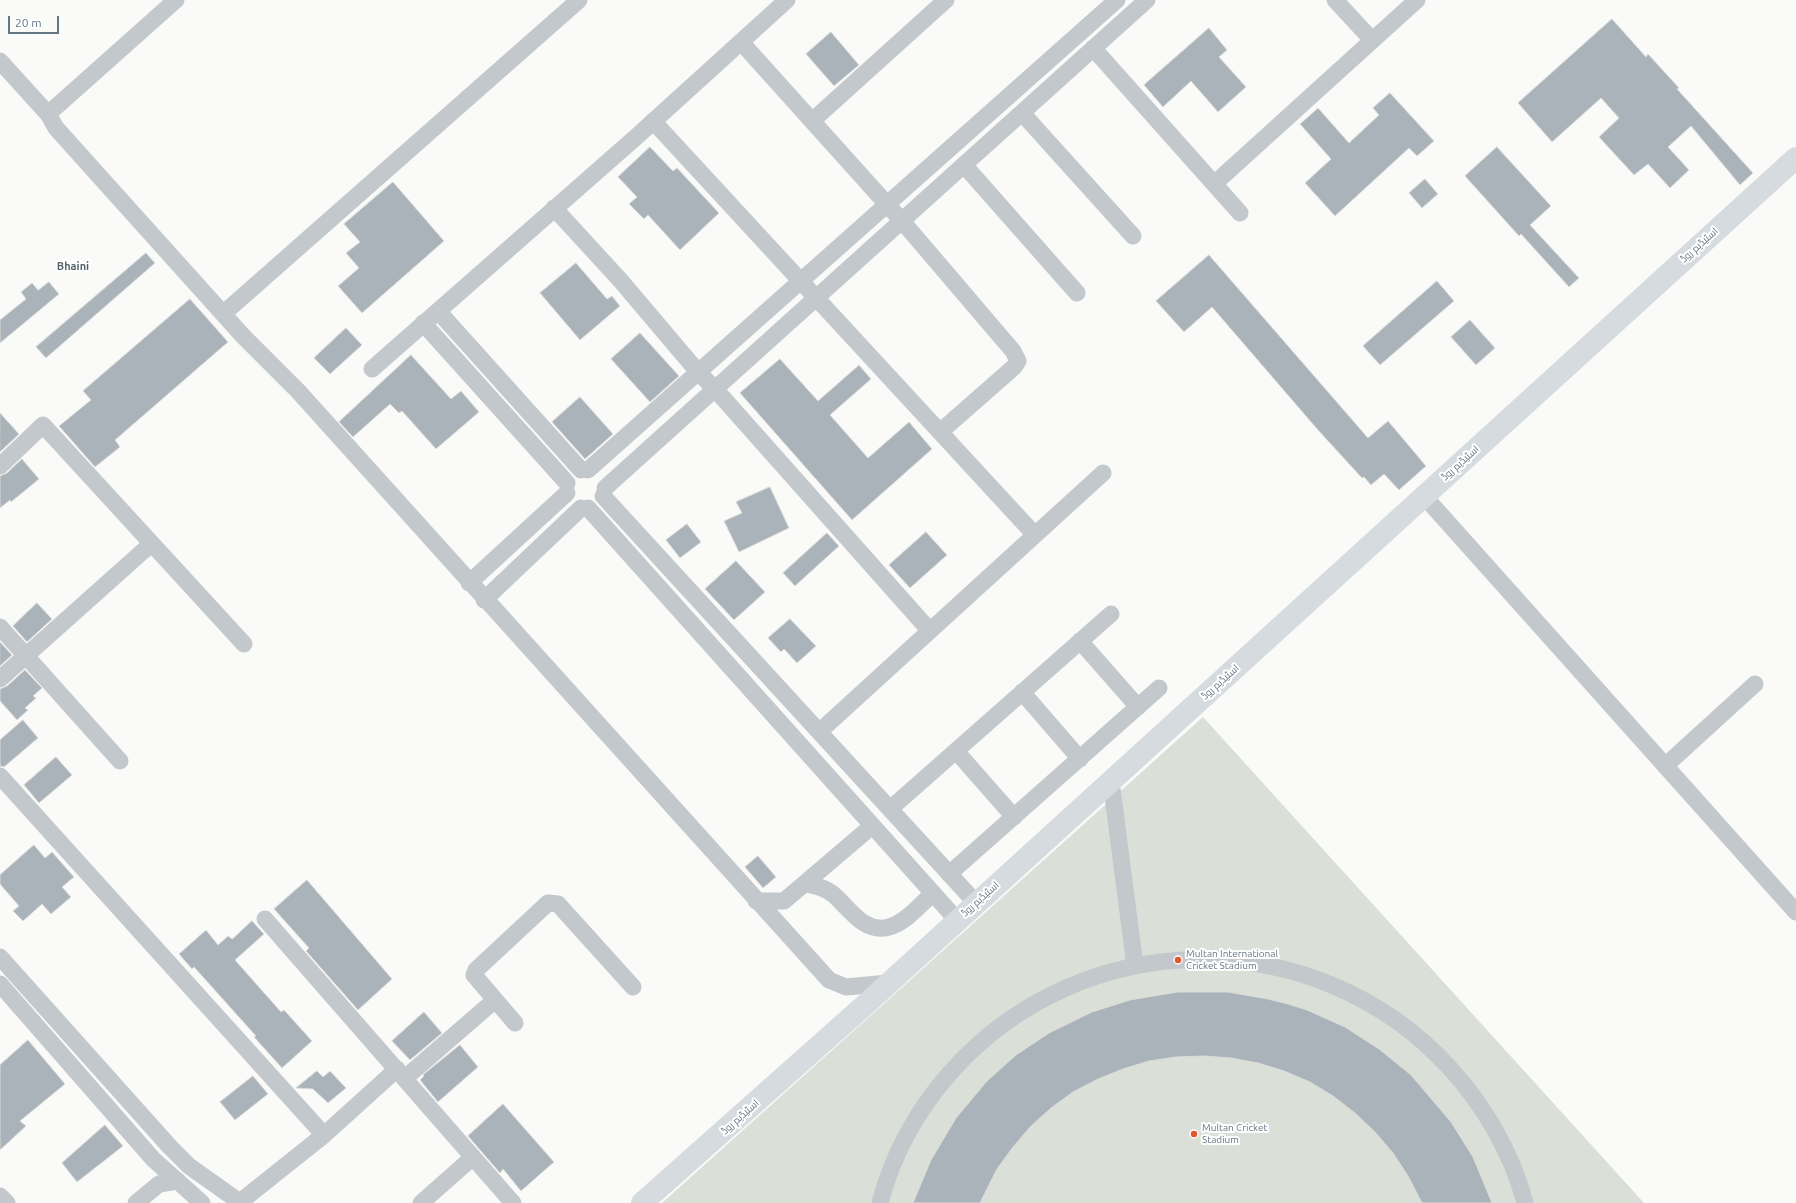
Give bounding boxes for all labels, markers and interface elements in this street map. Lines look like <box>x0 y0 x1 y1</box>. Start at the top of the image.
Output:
scale bar <box>10 8 61 34</box>
text: 20 m <box>15 16 42 29</box>
street label: اسٹیڈیم روڈ <box>1678 225 1720 265</box>
district label: Bhaini <box>57 259 89 273</box>
street label: اسٹیڈیم روڈ <box>1439 443 1481 483</box>
street label: اسٹیڈیم روڈ <box>1199 662 1241 702</box>
street label: اسٹیڈیم روڈ <box>959 879 1001 919</box>
place label: Multan International Cricket Stadium <box>1186 948 1278 972</box>
marker: Multan International Cricket Stadium <box>1173 955 1183 965</box>
street label: اسٹیڈیم روڈ <box>719 1097 761 1137</box>
place label: Multan Cricket Stadium <box>1202 1122 1267 1146</box>
marker: Multan Cricket Stadium <box>1189 1129 1199 1139</box>

